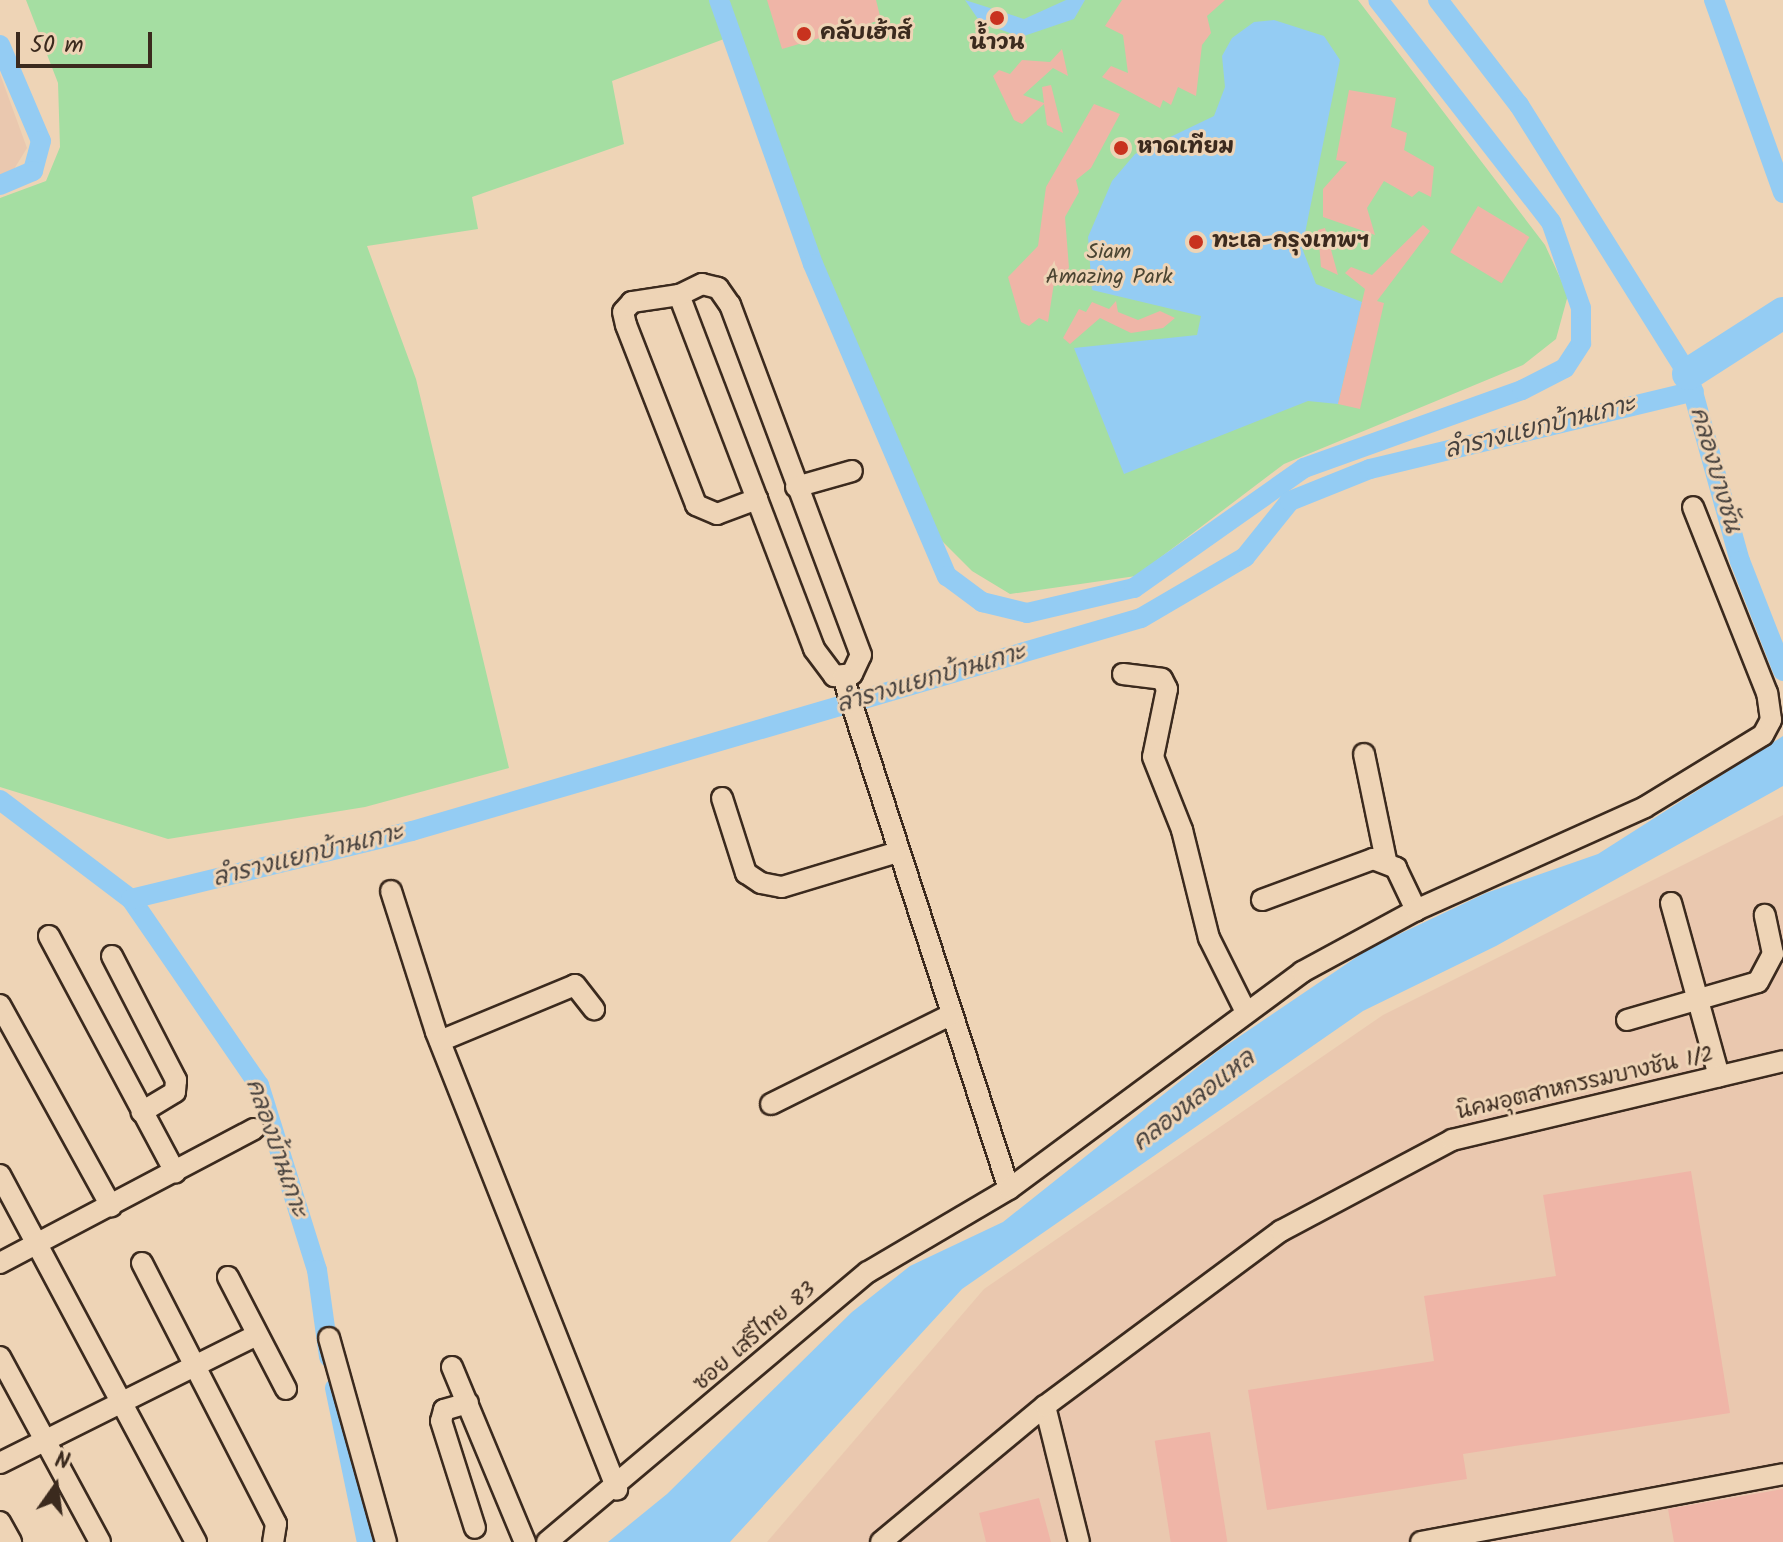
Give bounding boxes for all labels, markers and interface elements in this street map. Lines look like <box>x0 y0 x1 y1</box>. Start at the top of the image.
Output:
marker: น้ำวน <box>988 9 1006 27</box>
scale bar <box>20 16 156 66</box>
place label: คลับเฮ้าส์ <box>820 21 911 47</box>
marker: คลับเฮ้าส์ <box>795 25 813 43</box>
text: 50 m <box>30 26 84 65</box>
place label: น้ำวน <box>970 31 1024 57</box>
place label: หาดเทียม <box>1137 135 1234 161</box>
marker: หาดเทียม <box>1112 139 1130 157</box>
place label: ทะเล-กรุงเทพฯ <box>1212 229 1370 255</box>
marker: ทะเล-กรุงเทพฯ <box>1187 233 1205 251</box>
park label: Siam Amazing Park <box>1046 239 1172 290</box>
water label: ลำรางแยกบ้านเกาะ <box>1442 390 1638 466</box>
water label: คลองบางชัน <box>1683 404 1747 536</box>
water label: ลำรางแยกบ้านเกาะ <box>833 638 1029 720</box>
water label: ลำรางแยกบ้านเกาะ <box>210 818 406 894</box>
street label: นิคมอุตสาหกรรมบางชัน 1/2 <box>1454 1042 1716 1126</box>
water label: คลองหลอแหล <box>1127 1044 1261 1158</box>
water label: คลองบ้านเกาะ <box>239 1075 313 1221</box>
street label: ซอย เสรีไทย 83 <box>688 1277 822 1397</box>
text: N <box>51 1444 73 1481</box>
north arrow <box>16 1446 96 1526</box>

